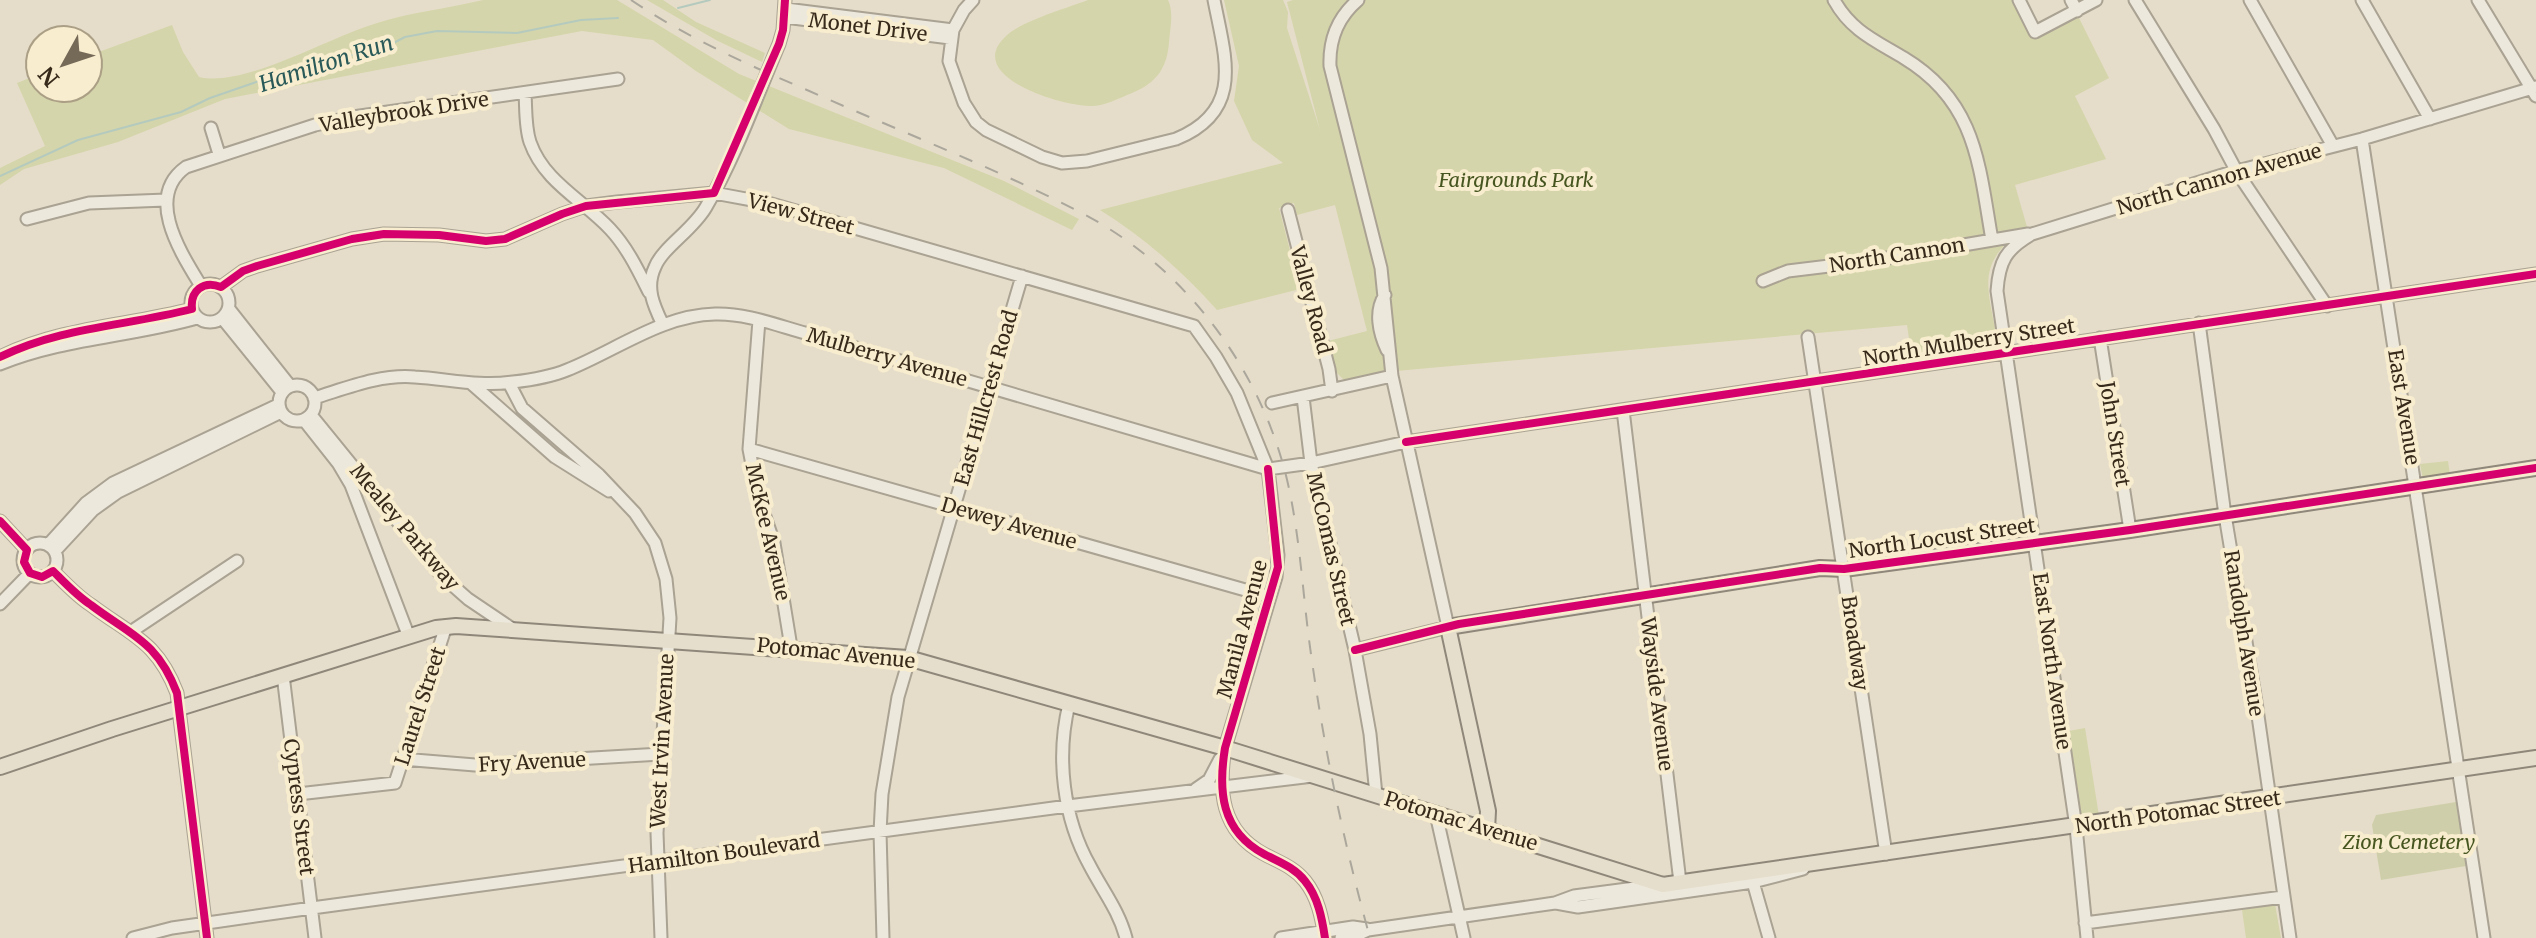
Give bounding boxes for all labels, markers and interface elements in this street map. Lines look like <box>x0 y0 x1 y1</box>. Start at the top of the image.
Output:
street label: Monet Drive <box>807 7 929 46</box>
north arrow <box>24 24 104 104</box>
water label: Hamilton Run <box>254 28 397 98</box>
text: N <box>32 61 65 93</box>
street label: Valleybrook Drive <box>317 86 490 137</box>
street label: North Cannon Avenue <box>2114 137 2324 220</box>
park label: Fairgrounds Park <box>1437 167 1594 192</box>
street label: View Street <box>744 187 857 240</box>
street label: North Cannon <box>1827 231 1966 278</box>
street label: Valley Road <box>1285 242 1338 357</box>
street label: East Hillcrest Road <box>949 307 1023 488</box>
street label: North Mulberry Street <box>1861 312 2077 371</box>
street label: Mulberry Avenue <box>804 322 970 391</box>
street label: East Avenue <box>2383 347 2426 467</box>
street label: John Street <box>2095 378 2136 489</box>
street label: Mealey Parkway <box>345 458 466 595</box>
street label: McKee Avenue <box>741 461 796 603</box>
street label: McComas Street <box>1302 470 1361 628</box>
street label: Dewey Avenue <box>938 491 1080 554</box>
street label: North Locust Street <box>1847 512 2037 563</box>
street label: Randolph Avenue <box>2219 548 2270 718</box>
street label: Manila Avenue <box>1211 557 1272 701</box>
street label: East North Avenue <box>2028 571 2077 751</box>
street label: Broadway <box>1836 594 1875 692</box>
street label: Wayside Avenue <box>1636 615 1679 772</box>
street label: Potomac Avenue <box>756 632 916 673</box>
street label: Laurel Street <box>389 643 450 768</box>
street label: West Irvin Avenue <box>644 653 679 830</box>
street label: Cypress Street <box>279 737 320 877</box>
street label: Fry Avenue <box>478 746 586 777</box>
street label: Potomac Avenue <box>1382 785 1541 856</box>
street label: North Potomac Street <box>2073 785 2283 838</box>
street label: Hamilton Boulevard <box>627 827 821 878</box>
park label: Zion Cemetery <box>2342 829 2475 854</box>

